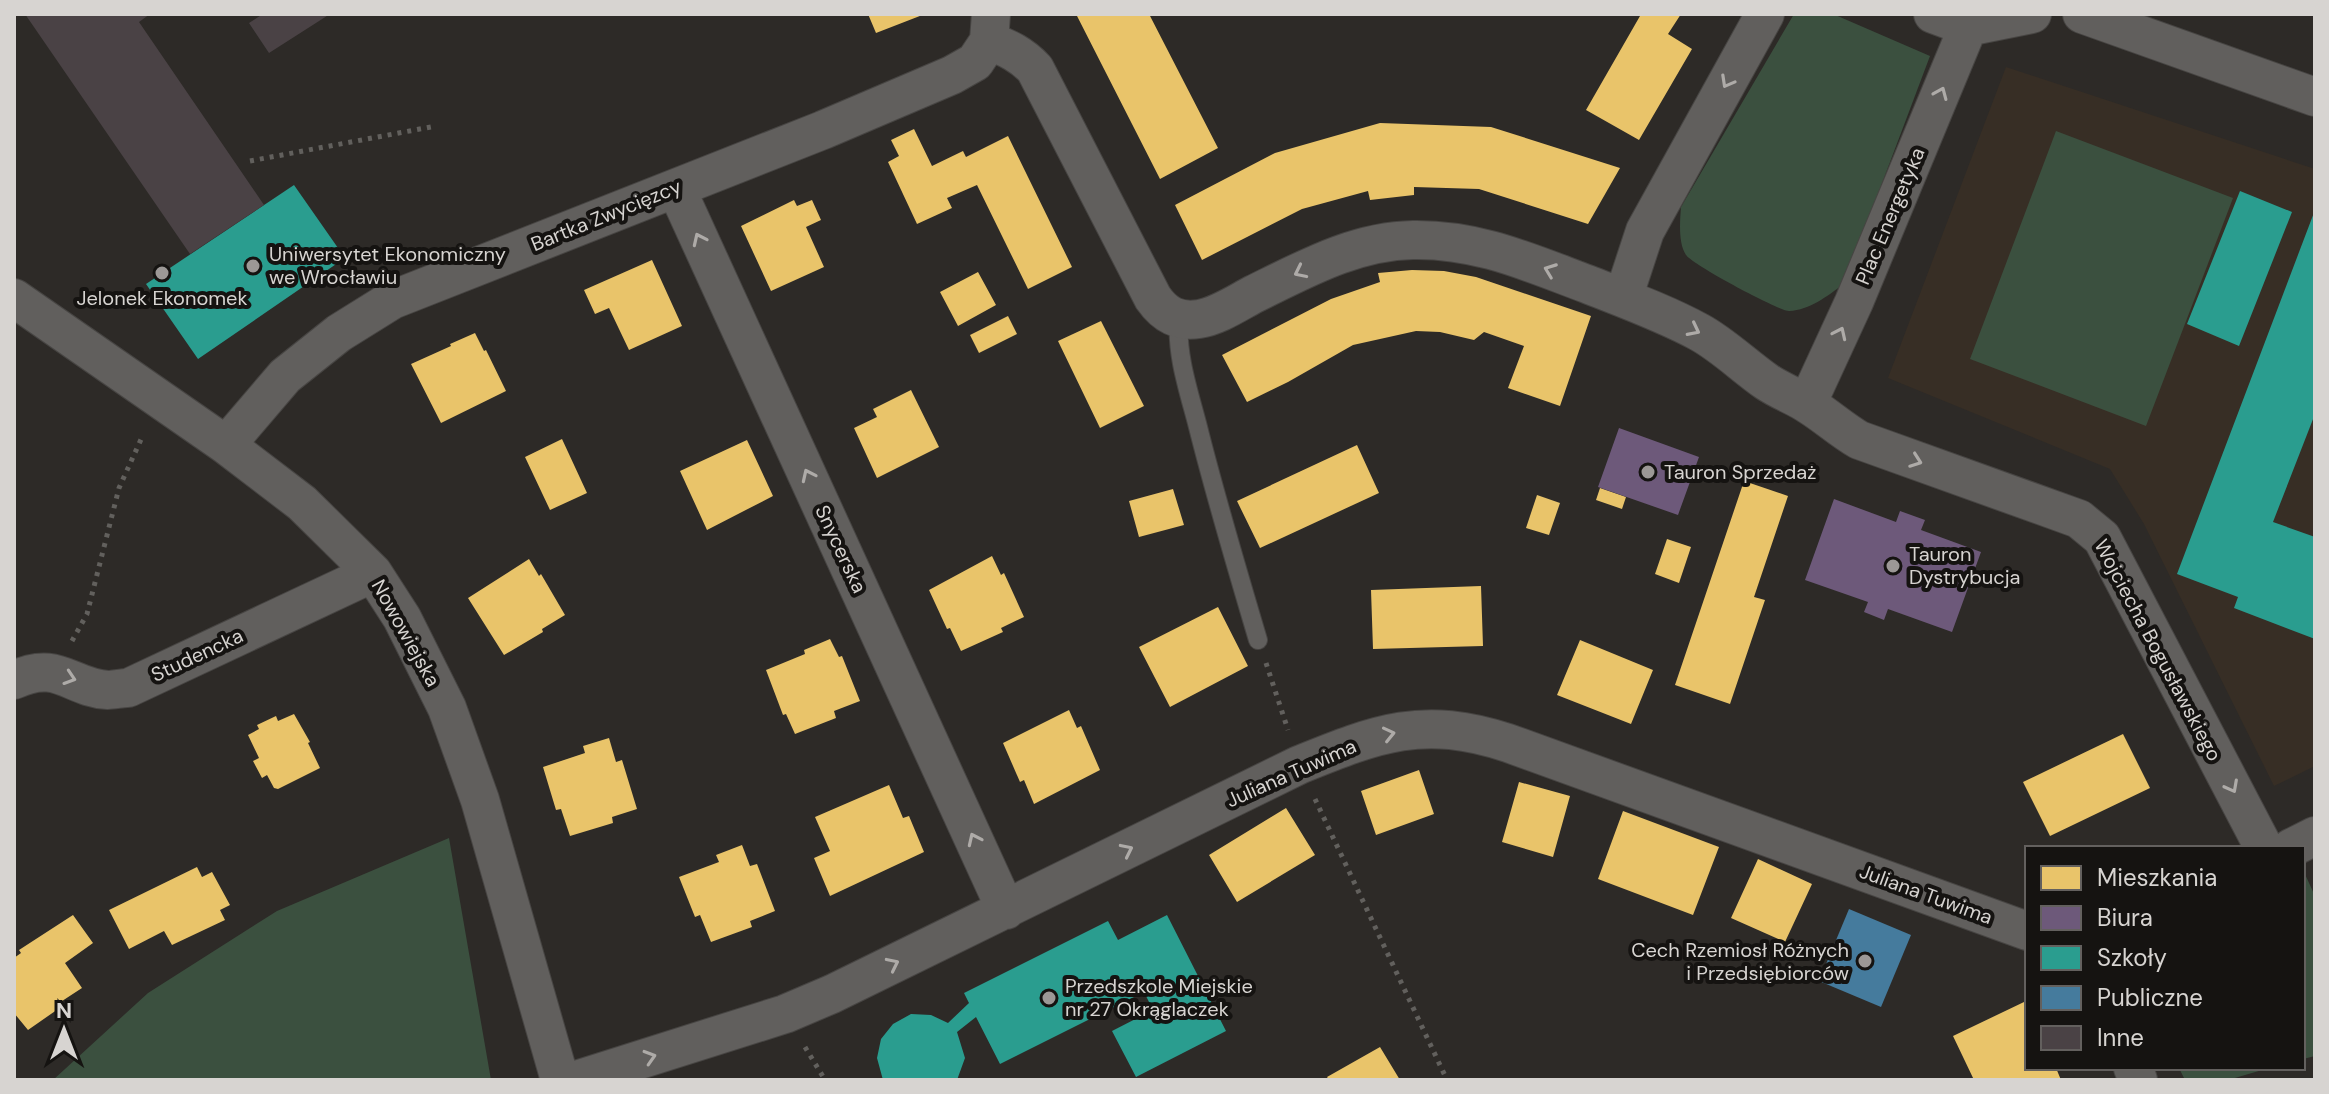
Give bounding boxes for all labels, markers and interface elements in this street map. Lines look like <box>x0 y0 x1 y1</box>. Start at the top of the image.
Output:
one-way arrow <box>1721 73 1737 88</box>
one-way arrow <box>1931 87 1947 101</box>
street label: Plac Energetyka <box>1849 143 1931 289</box>
street label: Bartka Zwycięzcy <box>527 173 685 257</box>
one-way arrow <box>693 233 709 247</box>
place label: Uniwersytet Ekonomiczny we Wrocławiu <box>269 241 506 290</box>
marker: Uniwersytet Ekonomiczny we Wrocławiu <box>244 257 262 275</box>
one-way arrow <box>1294 262 1309 278</box>
one-way arrow <box>1544 263 1558 280</box>
marker: Jelonek Ekonomek <box>153 264 171 282</box>
place label: Jelonek Ekonomek <box>76 285 248 311</box>
one-way arrow <box>1685 321 1700 336</box>
one-way arrow <box>1830 327 1846 341</box>
one-way arrow <box>1908 451 1922 468</box>
place label: Tauron Sprzedaż <box>1664 459 1816 485</box>
marker: Tauron Sprzedaż <box>1639 463 1657 481</box>
one-way arrow <box>802 469 818 484</box>
street label: Snycerska <box>809 501 873 597</box>
street label: Wojciecha Bogusławskiego <box>2088 535 2228 765</box>
place label: Tauron Dystrybucja <box>1909 541 2020 590</box>
marker: Tauron Dystrybucja <box>1884 557 1902 575</box>
street label: Nowowiejska <box>366 575 446 691</box>
street label: Studencka <box>147 622 247 688</box>
one-way arrow <box>63 669 77 685</box>
one-way arrow <box>1382 726 1396 743</box>
street label: Juliana Tuwima <box>1222 733 1360 813</box>
one-way arrow <box>2222 779 2237 794</box>
one-way arrow <box>968 833 984 847</box>
one-way arrow <box>1118 845 1133 860</box>
legend <box>2025 846 2305 1070</box>
street label: Juliana Tuwima <box>1856 858 1996 930</box>
text: Mieszkania <box>2097 862 2217 893</box>
text: Biura <box>2097 902 2153 933</box>
place label: Cech Rzemiosł Różnych i Przedsiębiorców <box>1631 937 1849 986</box>
text: Szkoły <box>2097 942 2167 973</box>
marker: Cech Rzemiosł Różnych i Przedsiębiorców <box>1856 952 1874 970</box>
one-way arrow <box>885 958 899 974</box>
place label: Przedszkole Miejskie nr 27 Okrąglaczek <box>1065 973 1253 1022</box>
text: Publiczne <box>2097 982 2203 1013</box>
marker: Przedszkole Miejskie nr 27 Okrąglaczek <box>1040 989 1058 1007</box>
north arrow <box>24 990 104 1070</box>
text: N <box>56 996 72 1025</box>
text: Inne <box>2097 1022 2144 1053</box>
one-way arrow <box>643 1050 657 1066</box>

